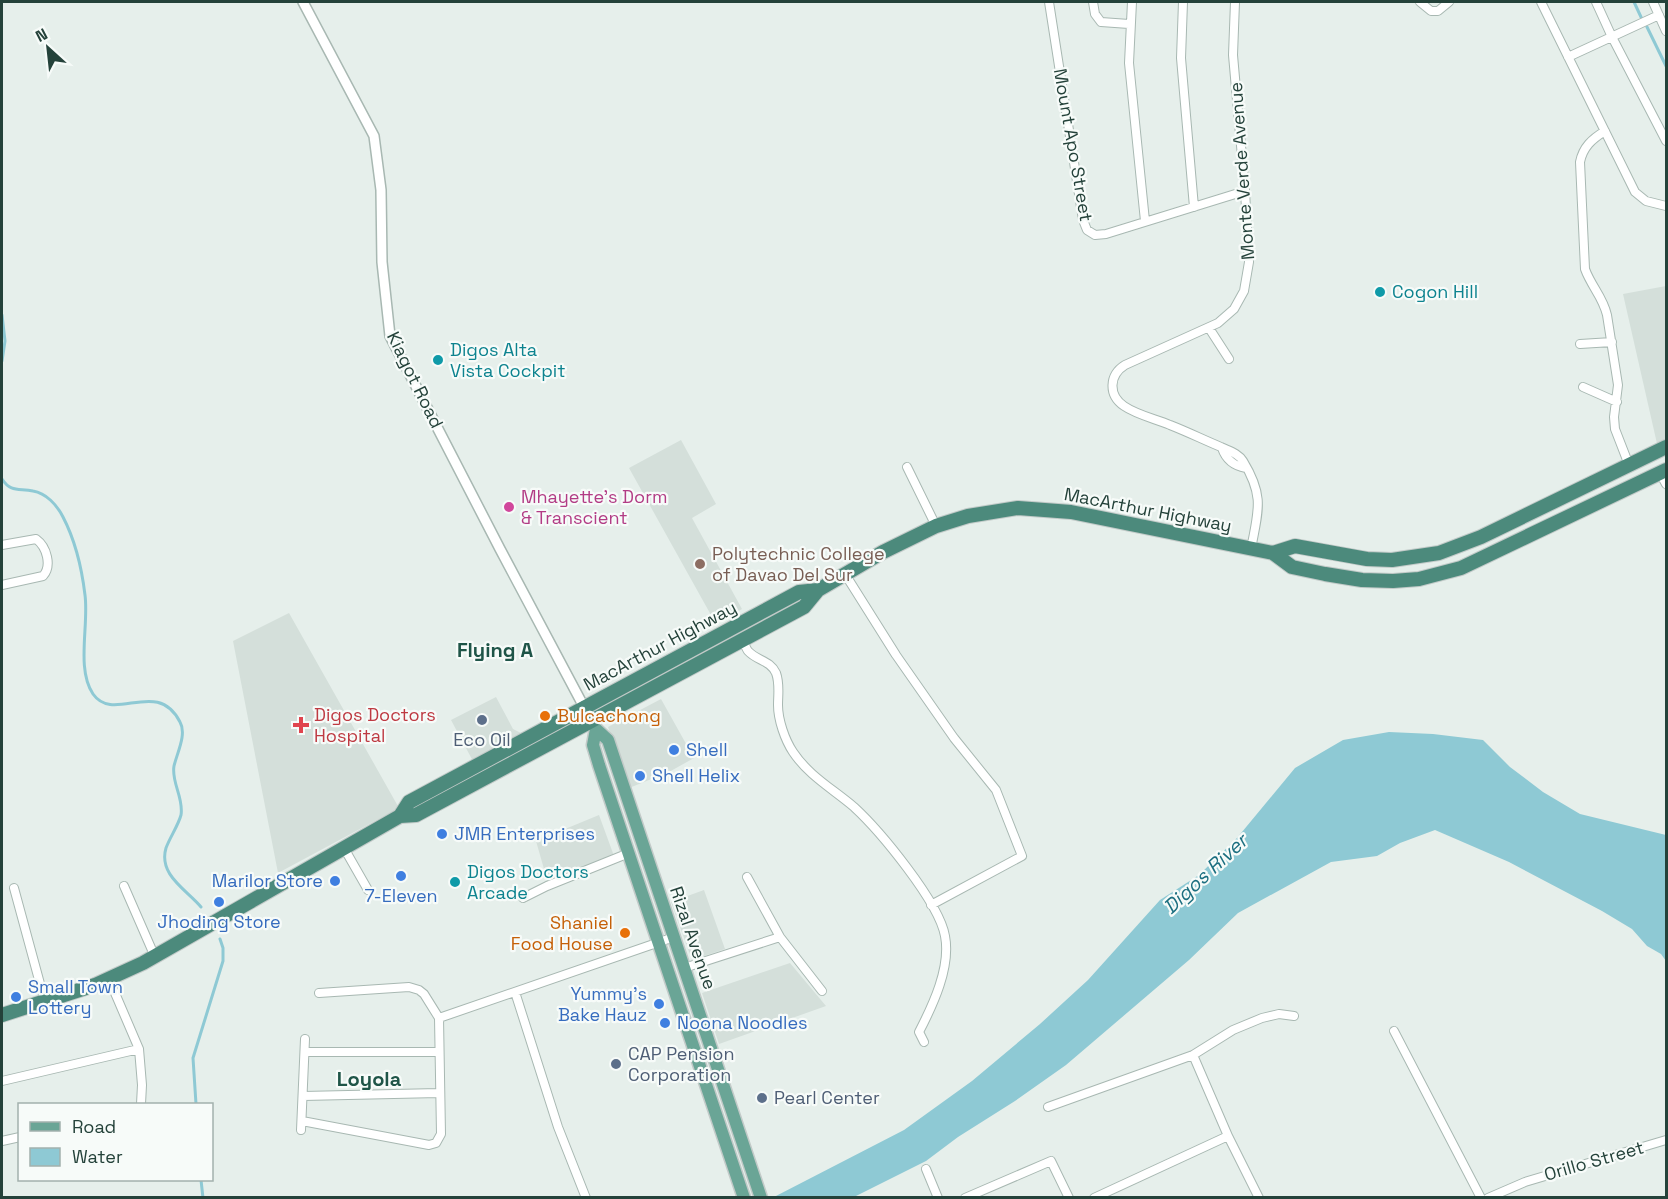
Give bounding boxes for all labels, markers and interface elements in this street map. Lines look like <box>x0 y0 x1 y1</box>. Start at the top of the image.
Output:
north arrow <box>18 18 78 78</box>
text: N <box>32 23 51 47</box>
street label: Mount Apo Street <box>1049 67 1098 223</box>
street label: Monte Verde Avenue <box>1224 81 1259 261</box>
place label: Cogon Hill <box>1392 280 1478 303</box>
marker: Cogon Hill <box>1373 285 1387 299</box>
street label: Kiagot Road <box>382 328 449 432</box>
place label: Digos Alta Vista Cockpit <box>450 338 565 382</box>
marker: Digos Alta Vista Cockpit <box>431 353 445 367</box>
street label: MacArthur Highway <box>1062 482 1234 537</box>
place label: Mhayette's Dorm & Transcient <box>521 485 667 529</box>
marker: Mhayette's Dorm & Transcient <box>502 500 516 514</box>
place label: Polytechnic College of Davao Del Sur <box>712 542 885 586</box>
marker: Polytechnic College of Davao Del Sur <box>693 557 707 571</box>
street label: MacArthur Highway <box>579 595 740 696</box>
district label: Flying A <box>457 637 533 663</box>
place label: Digos Doctors Hospital <box>314 703 436 747</box>
place label: Bulcachong <box>557 704 661 727</box>
marker: Bulcachong <box>538 709 552 723</box>
marker: Eco Oil <box>475 713 489 727</box>
marker: Digos Doctors Hospital <box>292 716 310 734</box>
place label: Eco Oil <box>453 728 511 751</box>
place label: Shell <box>686 738 728 761</box>
marker: Shell <box>667 743 681 757</box>
place label: Shell Helix <box>652 764 740 787</box>
marker: Shell Helix <box>633 769 647 783</box>
place label: JMR Enterprises <box>454 822 595 845</box>
marker: JMR Enterprises <box>435 827 449 841</box>
water label: Digos River <box>1157 827 1255 920</box>
place label: Digos Doctors Arcade <box>467 860 589 904</box>
place label: Marilor Store <box>212 869 323 892</box>
marker: 7-Eleven <box>394 869 408 883</box>
marker: Marilor Store <box>328 874 342 888</box>
marker: Digos Doctors Arcade <box>448 875 462 889</box>
street label: Rizal Avenue <box>665 883 722 993</box>
place label: 7-Eleven <box>364 884 438 907</box>
marker: Jhoding Store <box>212 895 226 909</box>
place label: Jhoding Store <box>157 910 281 933</box>
place label: Shaniel Food House <box>511 911 613 955</box>
marker: Shaniel Food House <box>618 926 632 940</box>
place label: Small Town Lottery <box>28 975 123 1019</box>
place label: Yummy's Bake Hauz <box>558 982 647 1026</box>
marker: Small Town Lottery <box>9 990 23 1004</box>
marker: Yummy's Bake Hauz <box>652 997 666 1011</box>
place label: Noona Noodles <box>677 1011 808 1034</box>
marker: Noona Noodles <box>658 1016 672 1030</box>
place label: CAP Pension Corporation <box>628 1042 735 1086</box>
marker: CAP Pension Corporation <box>609 1057 623 1071</box>
district label: Loyola <box>337 1066 402 1092</box>
place label: Pearl Center <box>774 1086 880 1109</box>
marker: Pearl Center <box>755 1091 769 1105</box>
legend <box>18 1103 213 1181</box>
text: Road <box>72 1115 116 1138</box>
street label: Orillo Street <box>1541 1135 1646 1186</box>
text: Water <box>72 1145 123 1168</box>

